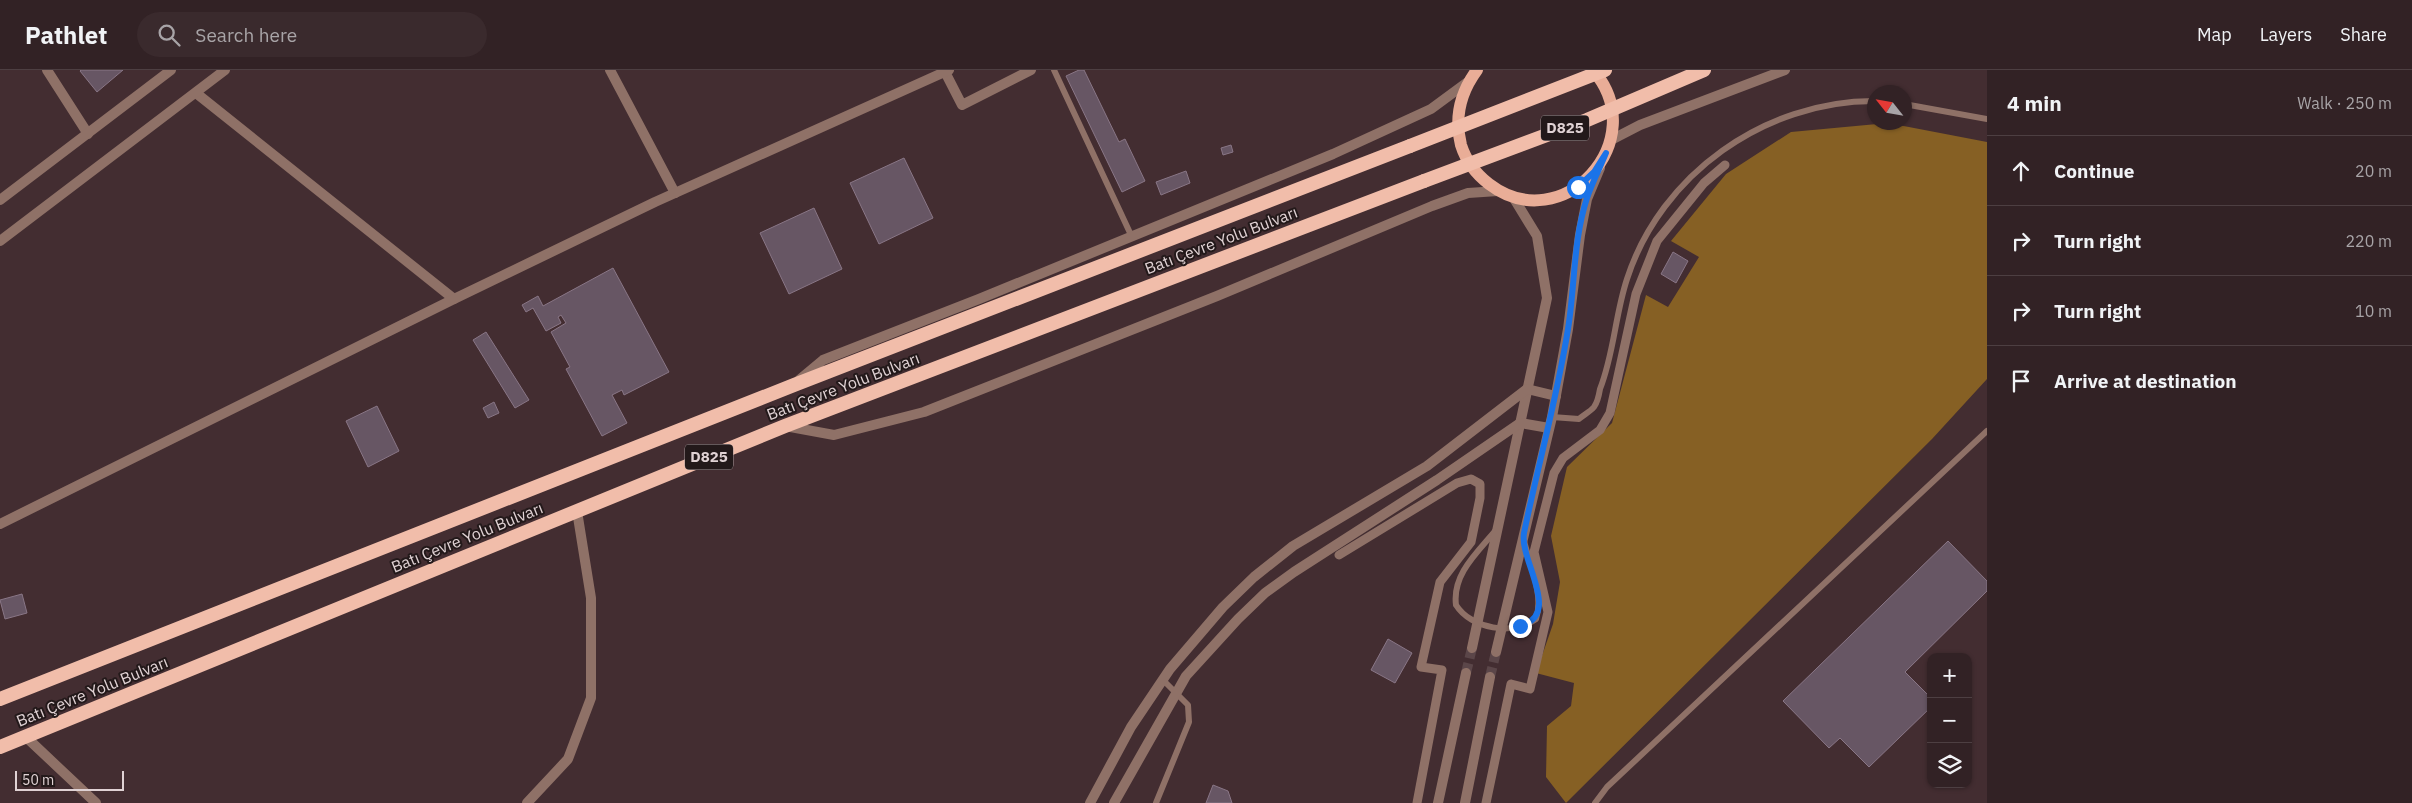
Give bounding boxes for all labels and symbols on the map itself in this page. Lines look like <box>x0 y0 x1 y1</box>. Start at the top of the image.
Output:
north arrow <box>1867 85 1912 130</box>
road number: D825 <box>1541 116 1589 140</box>
route start <box>1567 176 1590 199</box>
street label: Batı Çevre Yolu Bulvarı <box>1142 202 1300 278</box>
street label: Batı Çevre Yolu Bulvarı <box>764 348 922 424</box>
road number: D825 <box>685 444 733 470</box>
street label: Batı Çevre Yolu Bulvarı <box>388 497 546 577</box>
route end <box>1509 615 1532 638</box>
street label: Batı Çevre Yolu Bulvarı <box>13 651 171 731</box>
scale bar <box>15 768 124 791</box>

